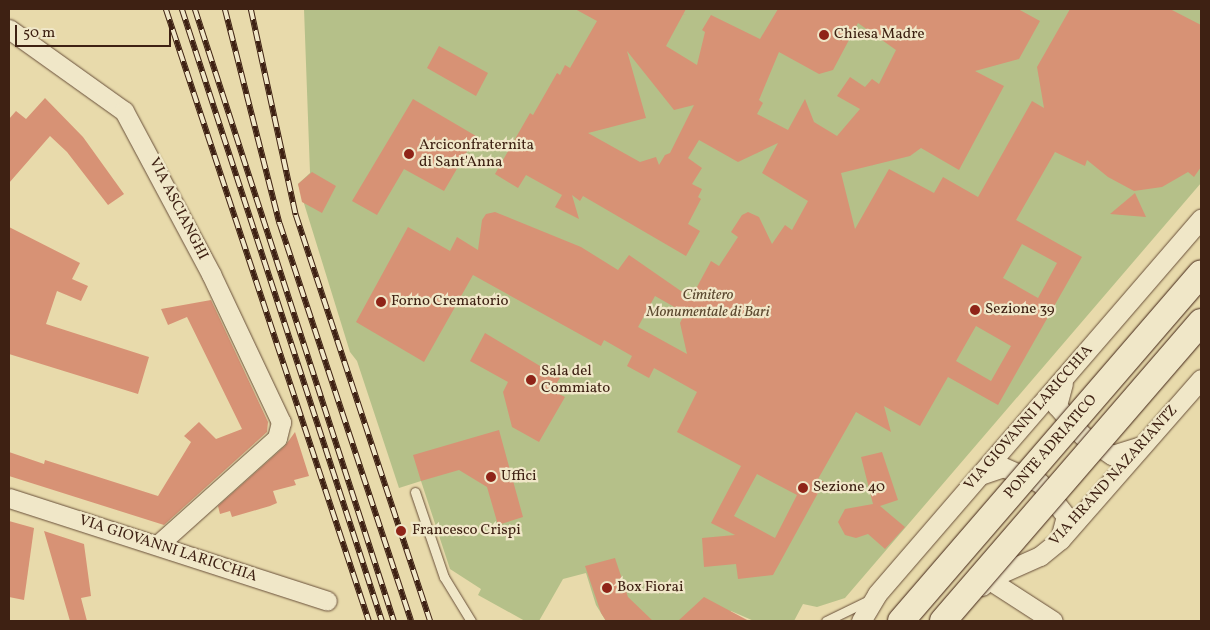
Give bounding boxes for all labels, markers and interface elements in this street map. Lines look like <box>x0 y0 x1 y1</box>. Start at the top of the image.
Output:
scale bar <box>18 15 174 47</box>
text: 50 m <box>23 23 55 44</box>
place label: Chiesa Madre <box>834 26 925 44</box>
marker: Chiesa Madre <box>818 29 830 41</box>
place label: Arciconfraternita di Sant'Anna <box>419 136 534 171</box>
marker: Arciconfraternita di Sant'Anna <box>403 148 415 160</box>
street label: VIA ASCIANGHI <box>144 155 212 263</box>
park label: Cimitero Monumentale di Bari <box>647 286 769 321</box>
place label: Forno Crematorio <box>391 293 508 311</box>
marker: Forno Crematorio <box>375 296 387 308</box>
place label: Sezione 39 <box>985 301 1055 319</box>
marker: Sezione 39 <box>969 304 981 316</box>
street label: VIA GIOVANNI LARICCHIA <box>961 342 1097 494</box>
place label: Sala del Commiato <box>541 362 610 397</box>
marker: Sala del Commiato <box>525 374 537 386</box>
street label: PONTE ADRIATICO <box>1001 391 1101 503</box>
street label: VIA HRAND NAZARIANTZ <box>1046 402 1182 550</box>
place label: Uffici <box>501 468 537 486</box>
marker: Uffici <box>485 471 497 483</box>
place label: Sezione 40 <box>813 479 885 497</box>
marker: Sezione 40 <box>797 482 809 494</box>
street label: VIA GIOVANNI LARICCHIA <box>77 512 259 586</box>
place label: Francesco Crispi <box>412 522 521 540</box>
marker: Francesco Crispi <box>394 524 408 538</box>
place label: Box Fiorai <box>617 579 684 597</box>
marker: Box Fiorai <box>601 582 613 594</box>

